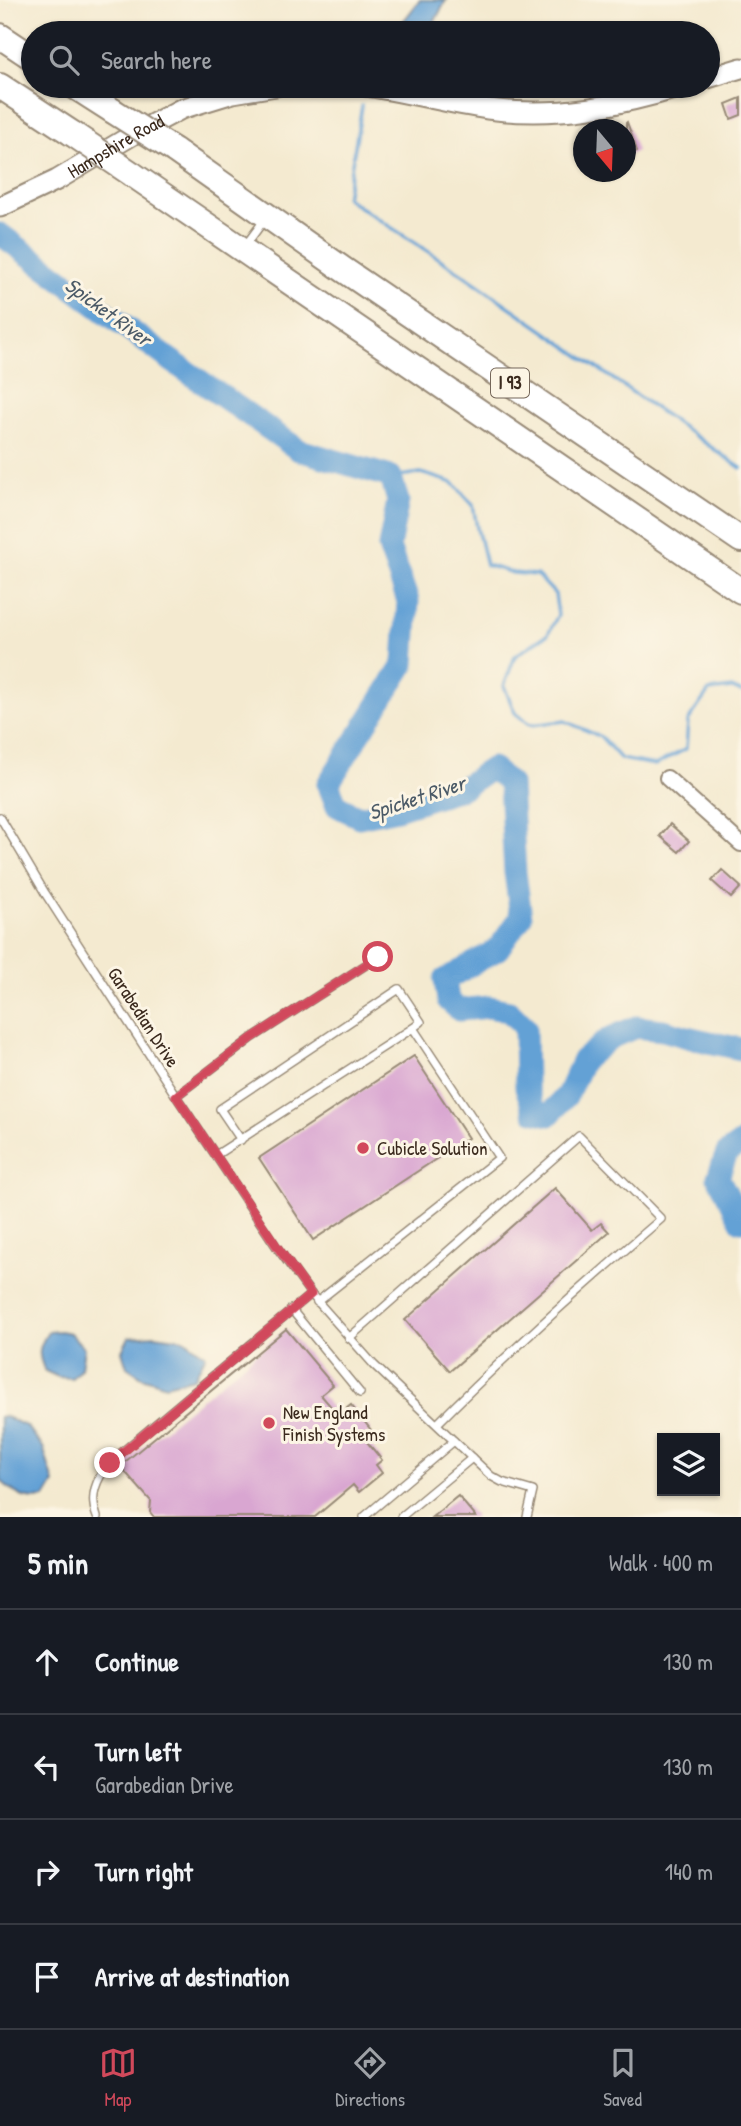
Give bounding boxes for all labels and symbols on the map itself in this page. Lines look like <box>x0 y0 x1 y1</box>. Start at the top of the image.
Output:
street label: Hampshire Road <box>63 107 169 184</box>
north arrow <box>573 119 636 182</box>
water label: Spicket River <box>59 271 159 354</box>
road number: I 93 <box>491 368 529 398</box>
water label: Spicket River <box>365 767 472 827</box>
route start <box>362 941 393 972</box>
street label: Garabedian Drive <box>102 962 186 1072</box>
place label: Cubicle Solution <box>377 1135 488 1161</box>
marker: Cubicle Solution <box>355 1140 371 1156</box>
place label: New England Finish Systems <box>282 1399 385 1447</box>
marker: New England Finish Systems <box>261 1415 277 1431</box>
route end <box>94 1447 125 1478</box>

